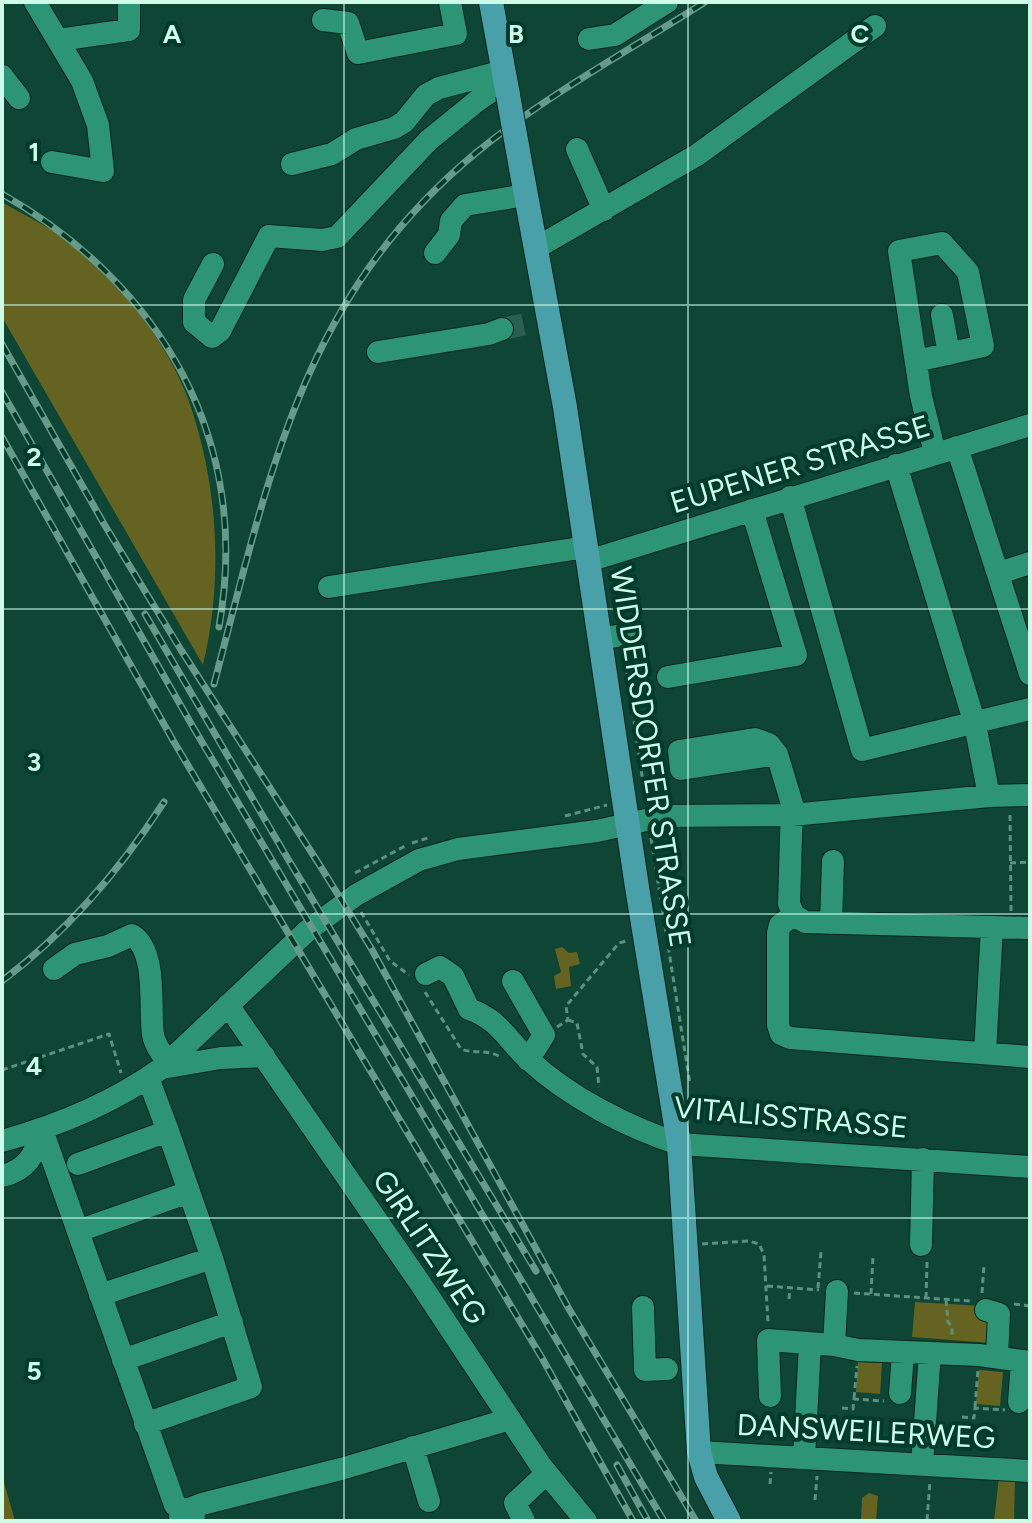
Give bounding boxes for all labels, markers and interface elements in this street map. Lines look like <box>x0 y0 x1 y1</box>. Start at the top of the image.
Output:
text: A <box>163 18 182 50</box>
text: B <box>508 18 524 50</box>
text: C <box>851 18 870 50</box>
text: 1 <box>29 136 39 168</box>
street label: EUPENER STRASSE <box>665 407 935 521</box>
text: 2 <box>26 441 42 473</box>
street label: WIDDERSDORFER STRASSE <box>603 564 699 950</box>
text: 3 <box>27 746 41 778</box>
text: 4 <box>26 1050 42 1082</box>
street label: VITALISSTRASSE <box>673 1088 909 1146</box>
street label: GIRLITZWEG <box>365 1163 495 1331</box>
text: 5 <box>26 1355 42 1387</box>
street label: DANSWEILERWEG <box>736 1406 996 1456</box>

